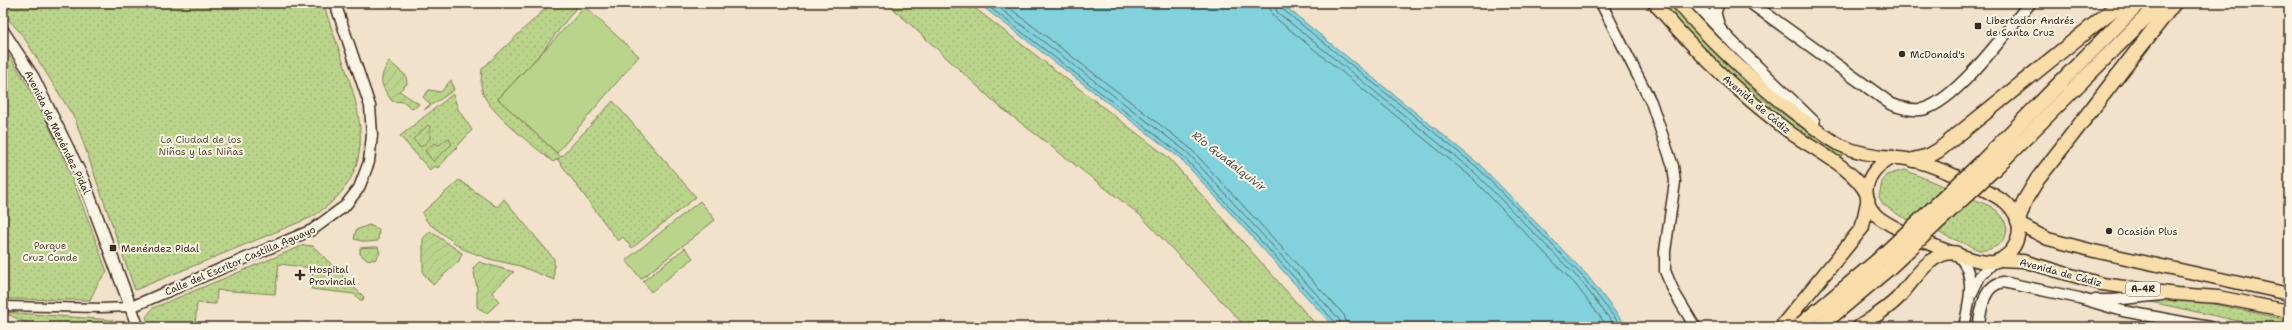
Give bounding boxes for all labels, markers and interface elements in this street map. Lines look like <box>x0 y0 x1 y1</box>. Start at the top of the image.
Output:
place label: Libertador Andrés de Santa Cruz <box>1986 14 2074 39</box>
marker: Libertador Andrés de Santa Cruz <box>1973 21 1983 31</box>
place label: McDonald's <box>1910 48 1965 61</box>
marker: McDonald's <box>1897 49 1907 59</box>
street label: Avenida de Menéndez Pidal <box>22 68 93 196</box>
street label: Avenida de Cádiz <box>1720 72 1793 137</box>
water label: Río Guadalquivir <box>1189 128 1269 195</box>
park label: La Ciudad de los Niños y las Niñas <box>159 133 244 158</box>
street label: Calle del Escritor Castilla Aguayo <box>163 223 318 298</box>
place label: Ocasión Plus <box>2117 225 2177 238</box>
marker: Ocasión Plus <box>2104 226 2114 236</box>
park label: Parque Cruz Conde <box>22 239 78 264</box>
place label: Menéndez Pidal <box>121 242 199 255</box>
marker: Menéndez Pidal <box>108 243 118 253</box>
street label: Avenida de Cádiz <box>2018 255 2104 290</box>
place label: Hospital Provincial <box>309 263 356 288</box>
marker: Hospital Provincial <box>294 269 306 281</box>
road number: A-4R <box>2126 282 2160 296</box>

